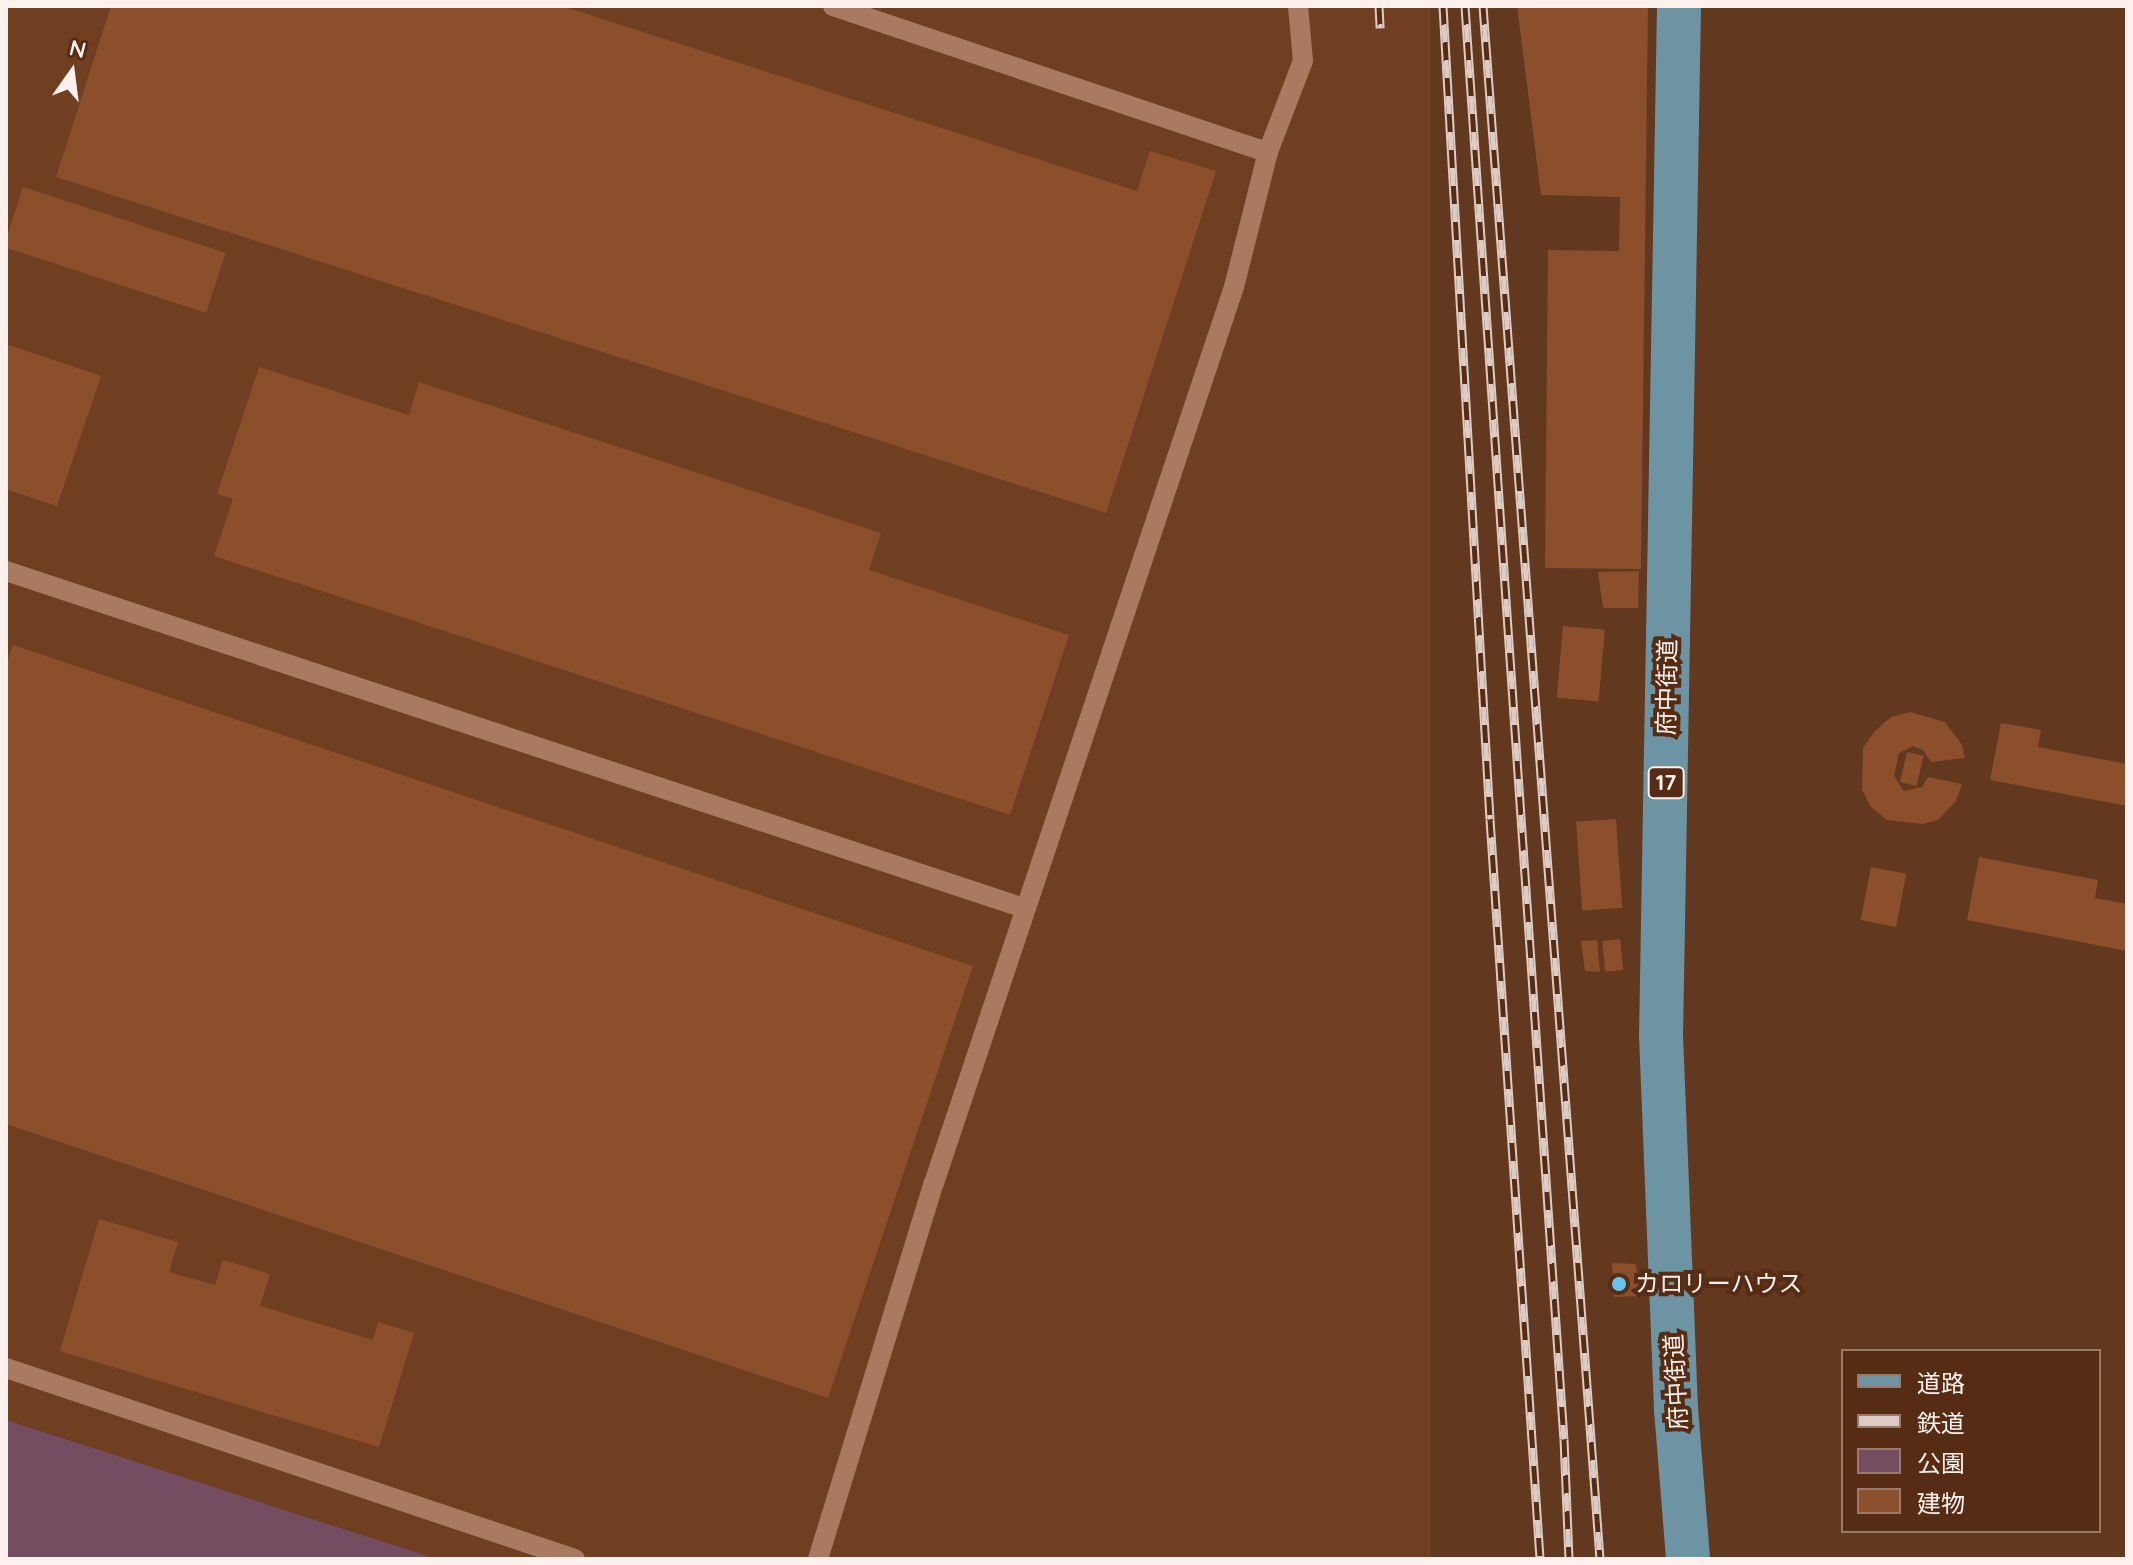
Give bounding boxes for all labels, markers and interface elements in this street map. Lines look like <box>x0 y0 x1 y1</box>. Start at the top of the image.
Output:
north arrow <box>32 32 112 112</box>
text: N <box>67 33 89 64</box>
street label: 府中街道 <box>1652 639 1682 735</box>
road number: 17 <box>1646 765 1686 801</box>
place label: カロリーハウス <box>1635 1270 1803 1298</box>
marker: カロリーハウス <box>1610 1275 1628 1293</box>
street label: 府中街道 <box>1659 1333 1693 1431</box>
legend <box>1841 1349 2101 1533</box>
text: 道路 <box>1917 1368 1965 1398</box>
text: 鉄道 <box>1917 1408 1965 1438</box>
text: 公園 <box>1917 1448 1965 1478</box>
text: 建物 <box>1917 1488 1965 1518</box>

